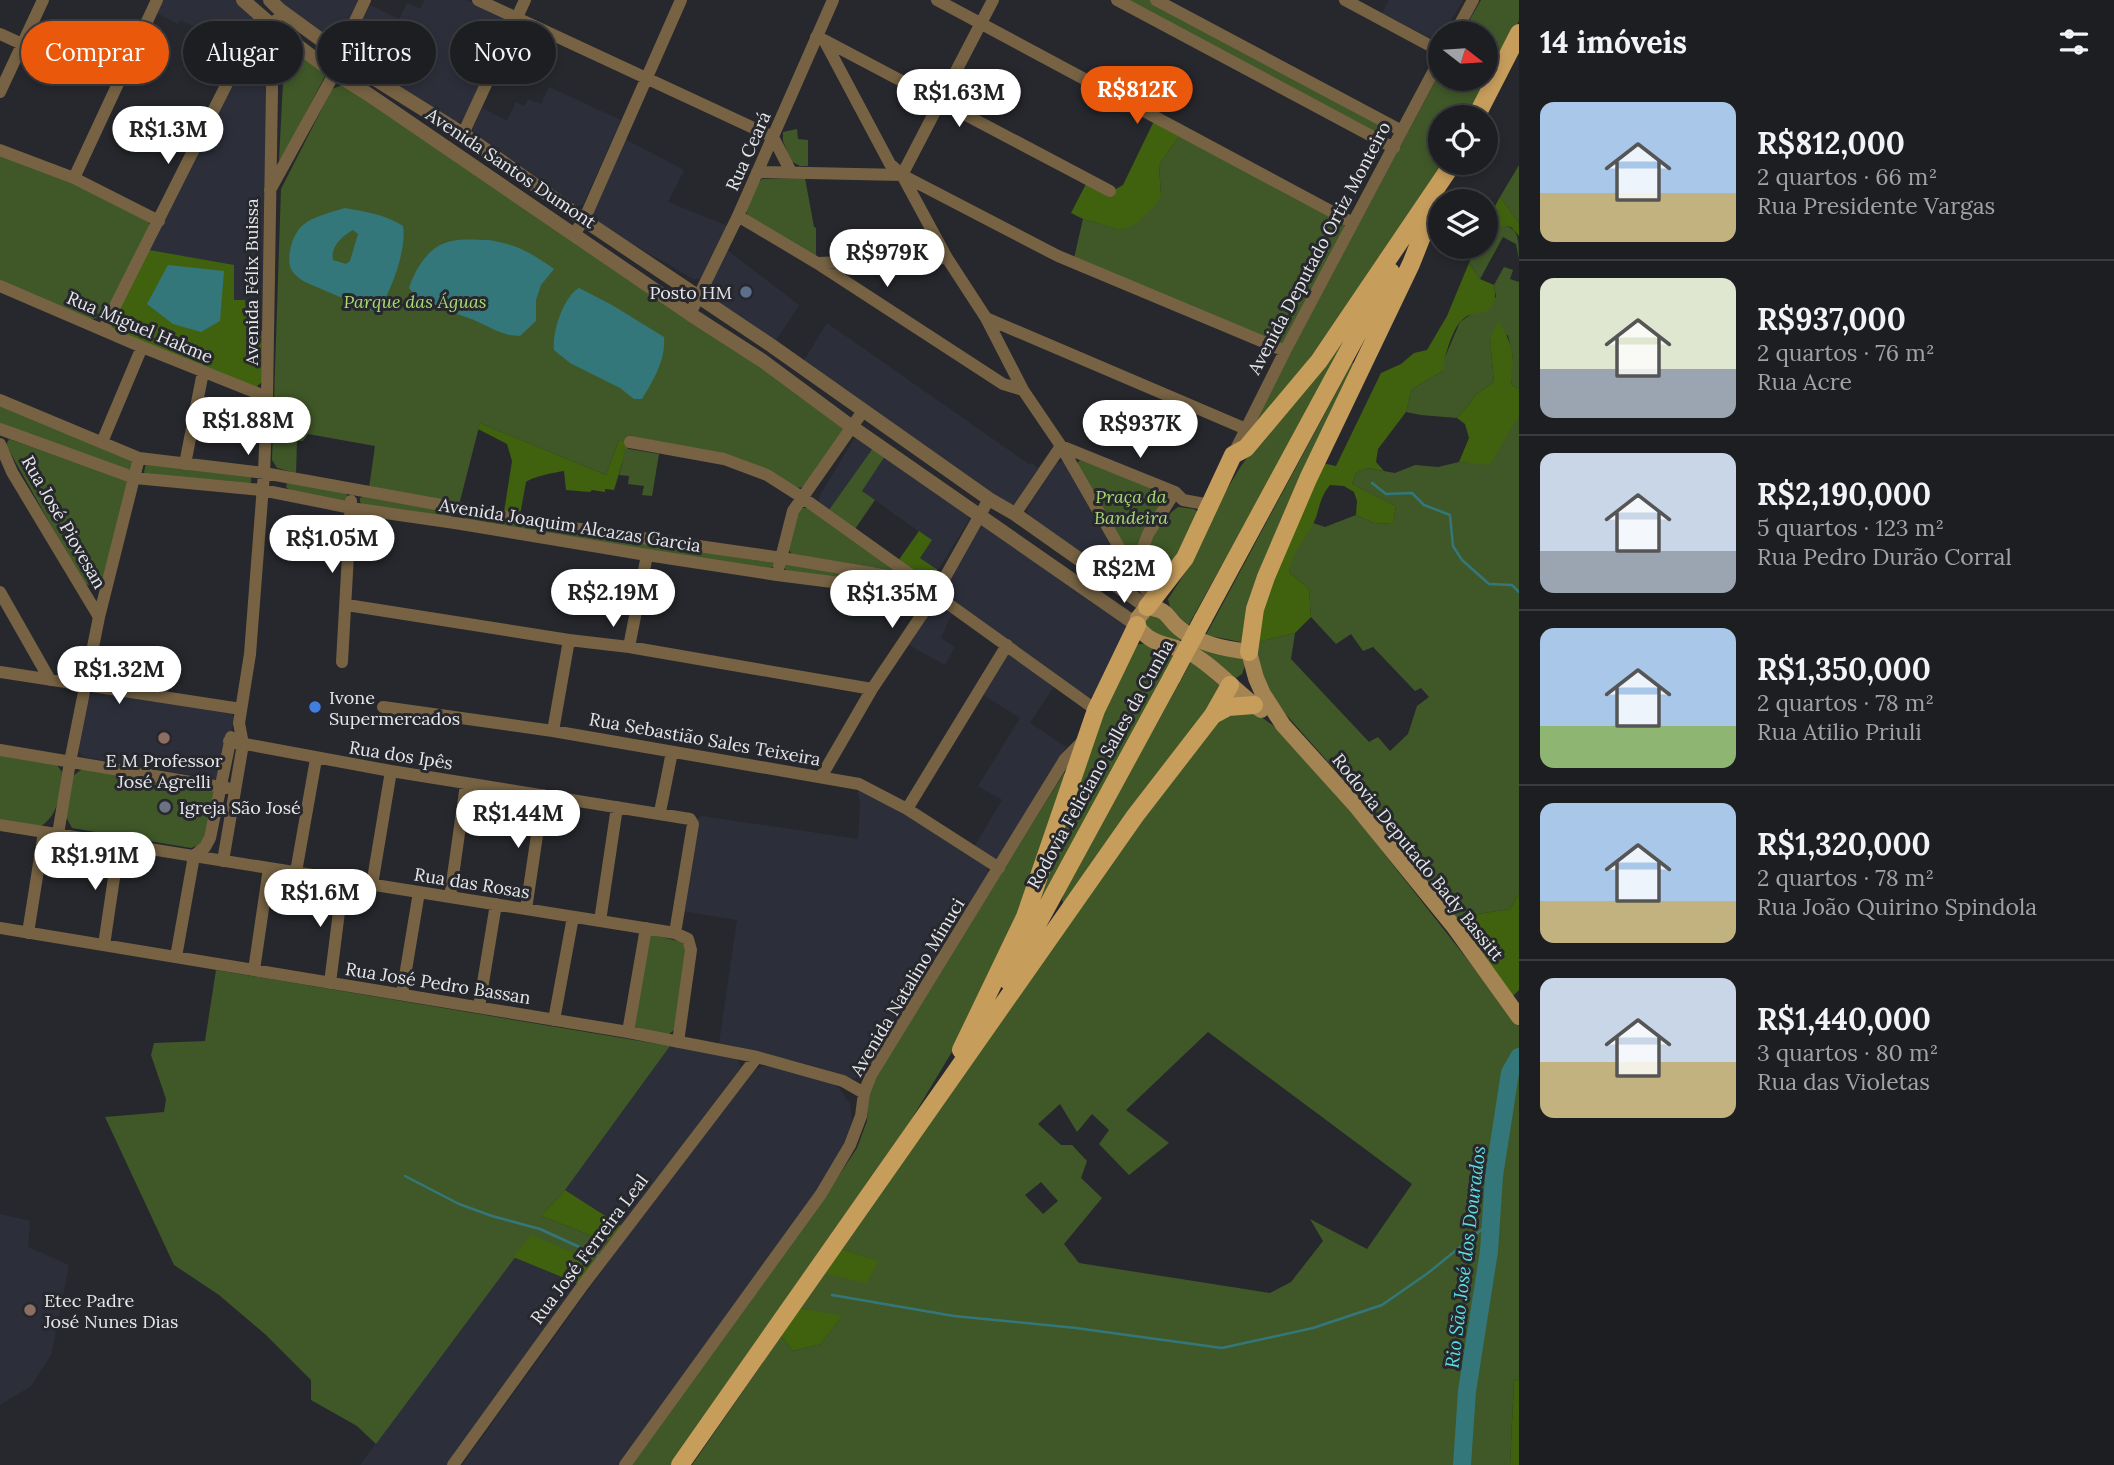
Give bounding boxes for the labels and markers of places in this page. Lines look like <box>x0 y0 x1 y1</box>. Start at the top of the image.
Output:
pin: R$812K <box>1080 66 1194 126</box>
pin: R$1.63M <box>894 69 1024 129</box>
pin: R$1.3M <box>111 106 225 166</box>
pin: R$979K <box>830 230 944 289</box>
place label: Posto HM <box>650 281 732 304</box>
marker: Posto HM <box>738 284 754 300</box>
pin: R$1.88M <box>183 398 313 457</box>
pin: R$937K <box>1083 400 1197 460</box>
pin: R$1.05M <box>267 516 397 575</box>
pin: R$2M <box>1083 546 1165 605</box>
pin: R$2.19M <box>548 570 678 629</box>
pin: R$1.35M <box>827 570 957 630</box>
pin: R$1.32M <box>54 646 184 706</box>
place label: Ivone Supermercados <box>329 686 460 730</box>
marker: Ivone Supermercados <box>307 699 323 715</box>
marker: E M Professor José Agrelli <box>156 730 172 746</box>
place label: E M Professor José Agrelli <box>106 749 223 793</box>
pin: R$1.44M <box>453 790 583 850</box>
place label: Igreja São José <box>179 796 301 819</box>
marker: Igreja São José <box>157 799 173 815</box>
pin: R$1.91M <box>30 832 160 892</box>
pin: R$1.6M <box>263 870 377 929</box>
place label: Etec Padre José Nunes Dias <box>43 1289 178 1333</box>
marker: Etec Padre José Nunes Dias <box>22 1302 38 1318</box>

